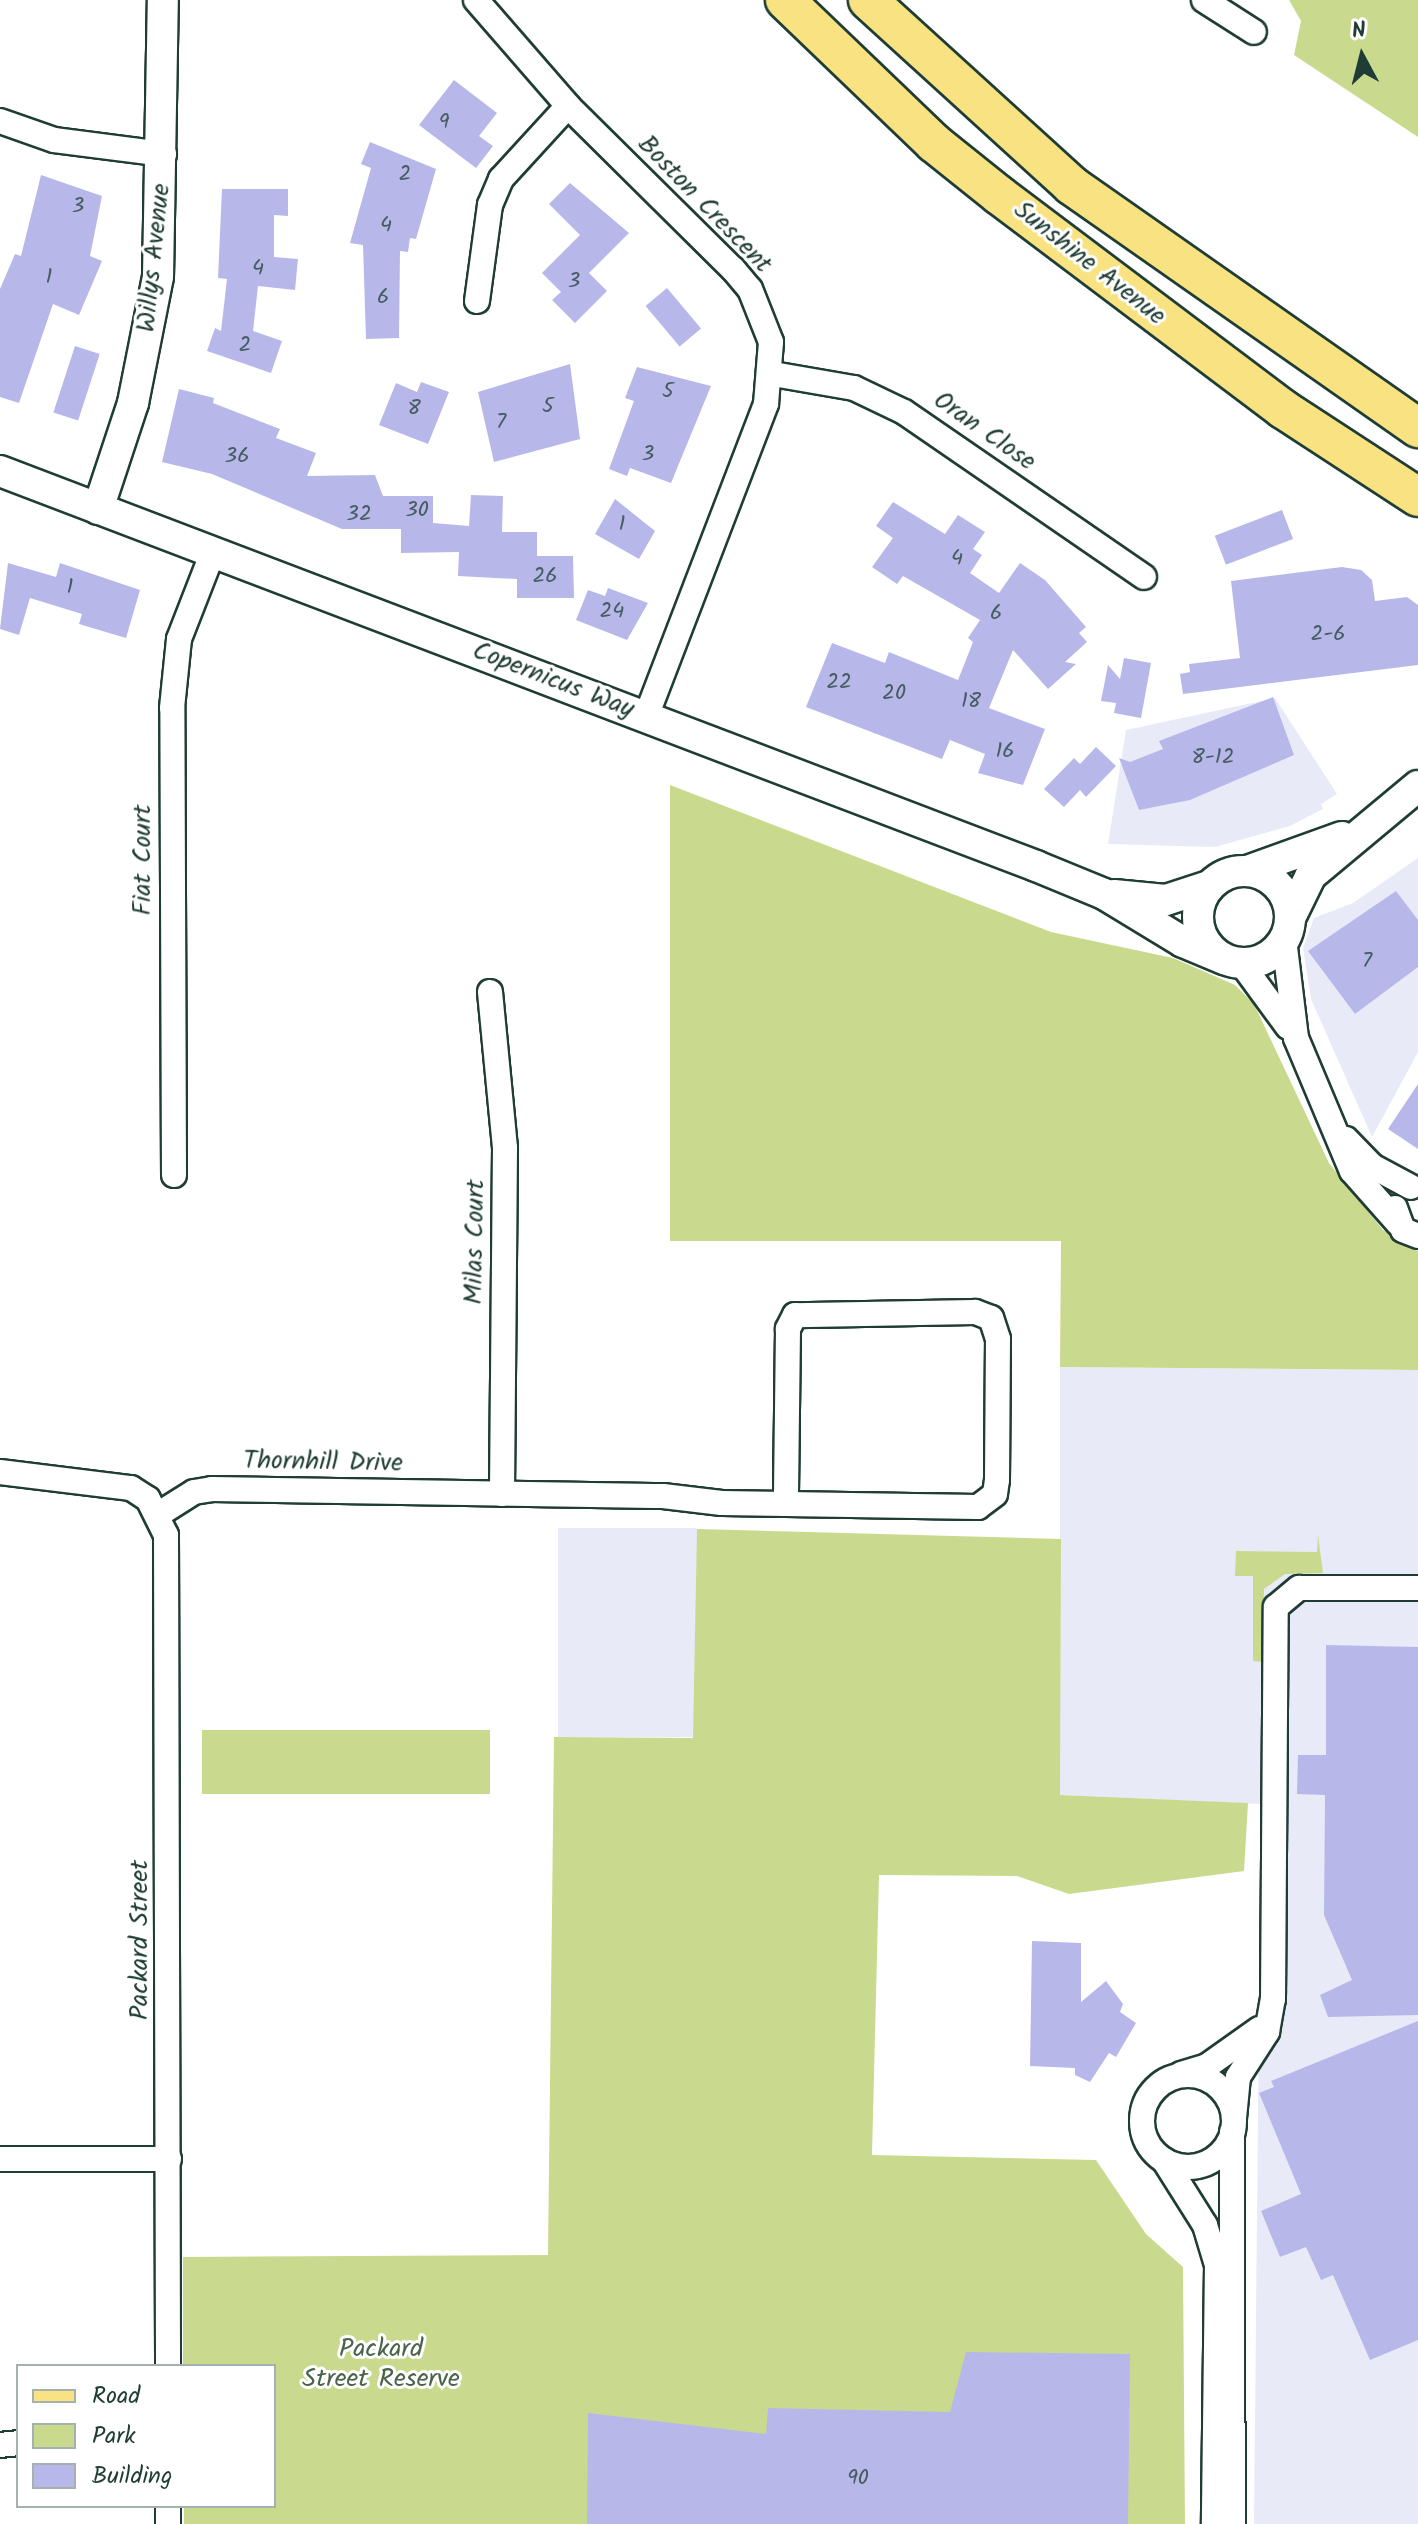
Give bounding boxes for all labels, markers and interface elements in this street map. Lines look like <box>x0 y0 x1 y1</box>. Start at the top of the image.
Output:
text: N <box>1350 13 1368 50</box>
north arrow <box>1322 16 1402 96</box>
house number: 9 <box>439 110 449 136</box>
street label: Boston Crescent <box>630 130 778 280</box>
house number: 2 <box>399 162 411 188</box>
street label: Willys Avenue <box>132 182 178 334</box>
house number: 3 <box>72 194 84 220</box>
street label: Sunshine Avenue <box>1007 195 1171 333</box>
house number: 4 <box>380 213 392 239</box>
house number: 4 <box>252 256 264 282</box>
house number: 1 <box>46 265 52 291</box>
house number: 3 <box>568 269 580 295</box>
house number: 6 <box>377 285 389 311</box>
house number: 2 <box>239 333 251 359</box>
house number: 5 <box>662 379 674 405</box>
street label: Oran Close <box>927 386 1041 478</box>
house number: 5 <box>542 394 554 420</box>
house number: 8 <box>407 396 421 422</box>
house number: 7 <box>496 410 506 436</box>
house number: 3 <box>642 442 654 468</box>
house number: 36 <box>225 444 249 470</box>
house number: 30 <box>405 498 429 524</box>
house number: 32 <box>346 502 372 528</box>
house number: 1 <box>619 512 625 538</box>
house number: 4 <box>951 546 963 572</box>
house number: 26 <box>532 564 558 590</box>
house number: 1 <box>67 575 73 601</box>
house number: 24 <box>600 599 624 625</box>
house number: 6 <box>990 601 1002 627</box>
house number: 2-6 <box>1310 622 1346 648</box>
street label: Copernicus Way <box>468 636 638 726</box>
house number: 22 <box>826 670 852 696</box>
house number: 20 <box>882 681 906 707</box>
house number: 18 <box>961 689 981 715</box>
house number: 16 <box>995 739 1015 765</box>
house number: 8-12 <box>1191 745 1235 771</box>
street label: Fiat Court <box>128 805 160 915</box>
house number: 7 <box>1362 949 1372 975</box>
street label: Milas Court <box>459 1179 493 1305</box>
street label: Thornhill Drive <box>243 1446 403 1480</box>
street label: Packard Street <box>125 1860 157 2020</box>
park label: Packard Street Reserve <box>302 2334 460 2396</box>
legend <box>16 2364 276 2508</box>
text: Road <box>92 2377 140 2416</box>
text: Park <box>92 2417 136 2456</box>
text: Building <box>92 2457 172 2496</box>
house number: 90 <box>847 2466 869 2492</box>

